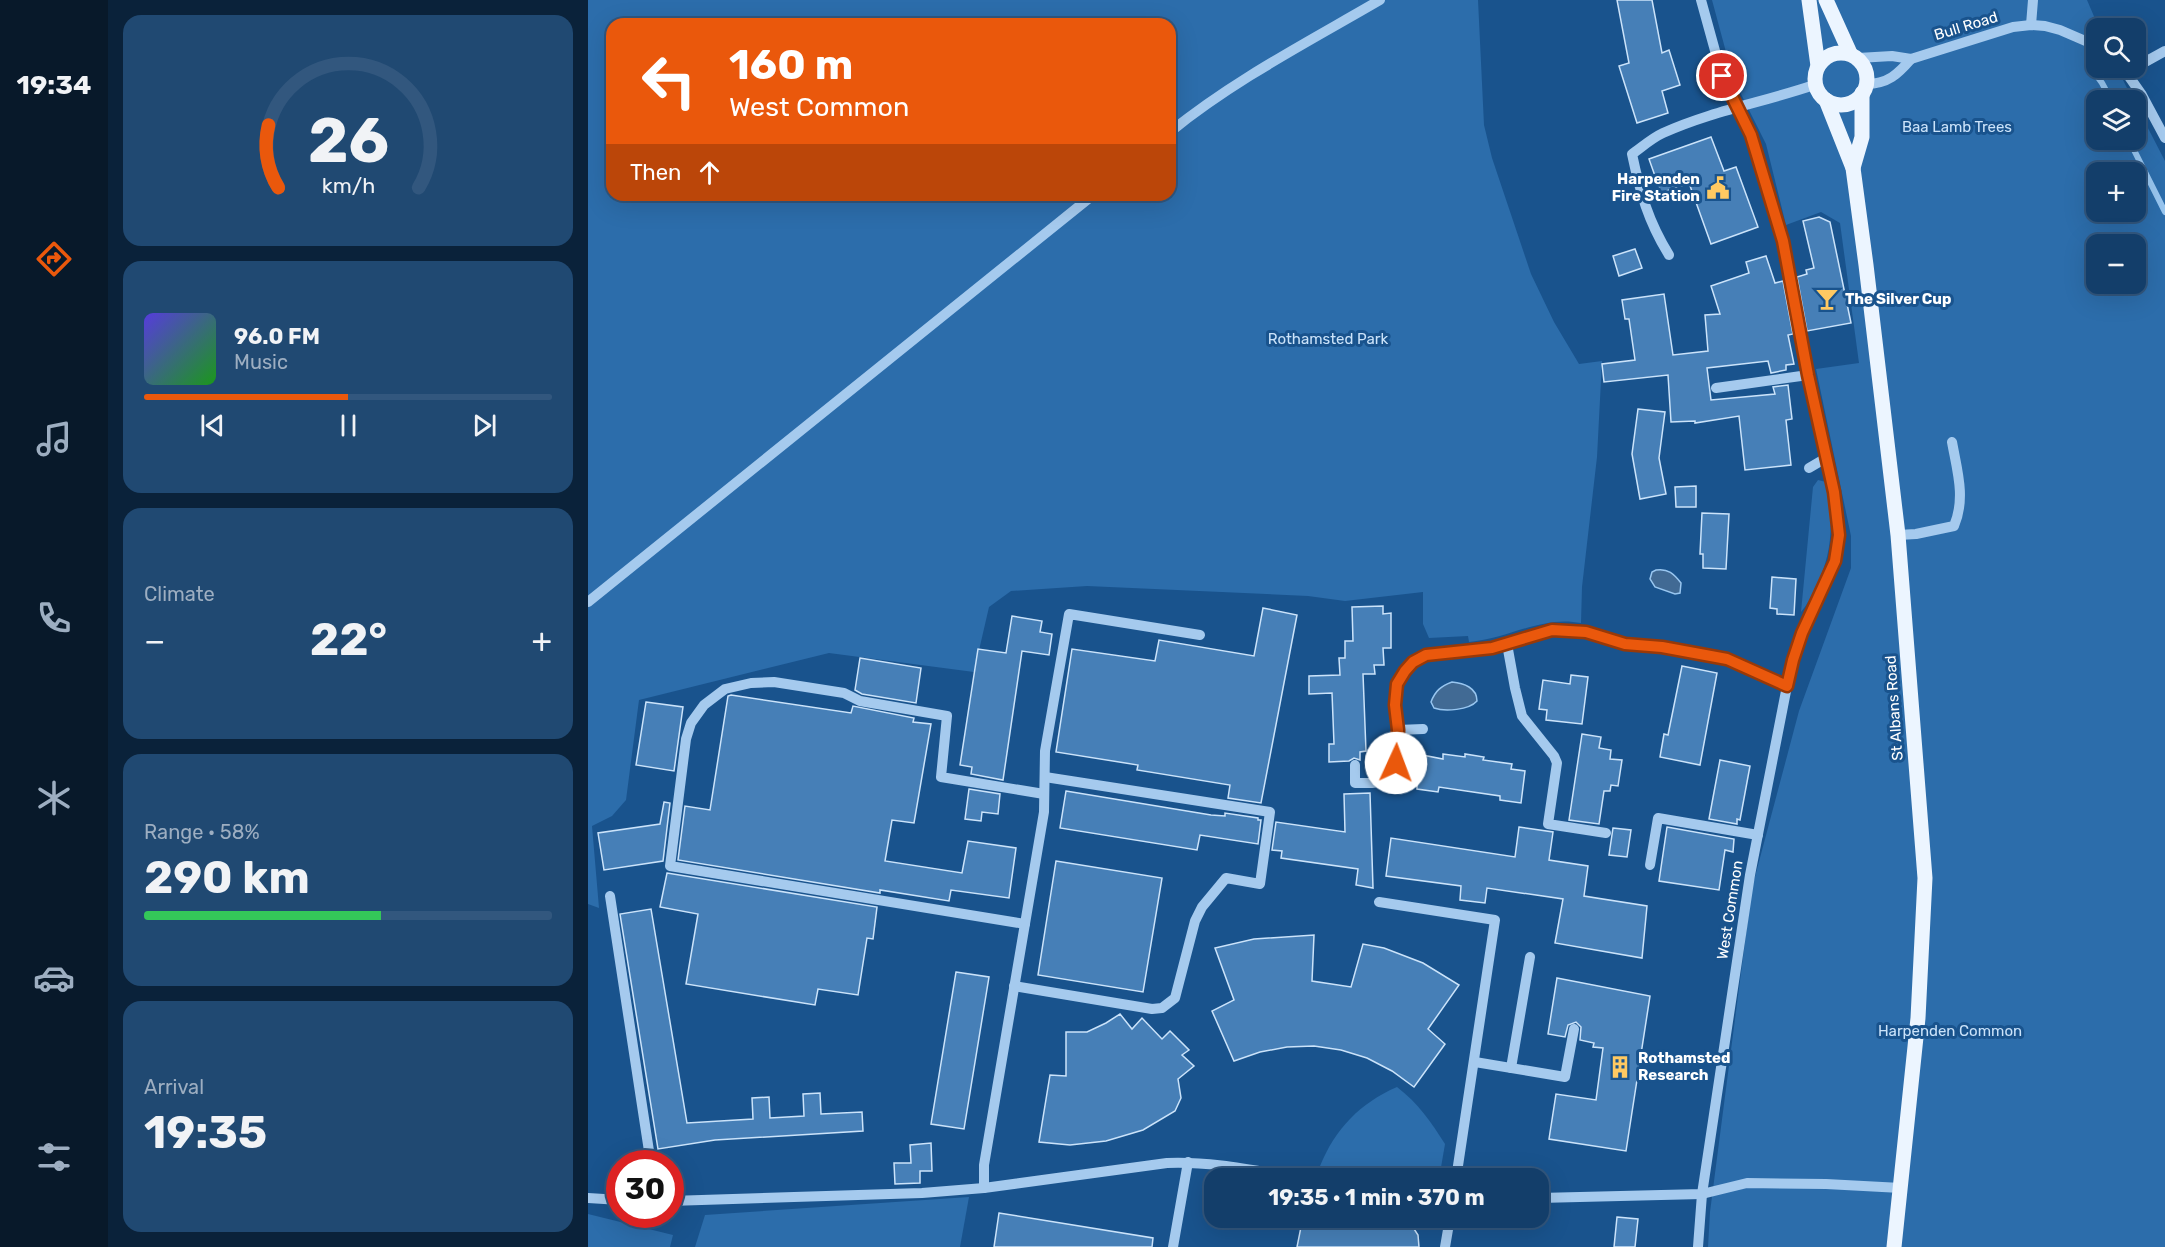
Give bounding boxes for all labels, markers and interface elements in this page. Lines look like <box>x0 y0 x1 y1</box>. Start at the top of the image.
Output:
street label: Bull Road <box>1932 8 2000 44</box>
map controls <box>2086 18 2146 294</box>
button: search <box>2086 18 2146 78</box>
text: 160 m <box>729 40 853 90</box>
icon: left <box>630 42 708 120</box>
pin <box>1696 50 1747 101</box>
icon: arrive <box>1705 59 1738 92</box>
text: 19:34 <box>17 69 91 101</box>
button: layers <box>2086 90 2146 150</box>
text: West Common <box>729 91 909 123</box>
text: 26 <box>307 104 389 178</box>
park label: Baa Lamb Trees <box>1902 118 2012 136</box>
icon: ahead <box>693 156 726 189</box>
text: Then <box>630 159 681 186</box>
button: + <box>2086 162 2146 222</box>
place label: Harpenden Fire Station <box>1612 170 1700 205</box>
text: km/h <box>321 173 375 198</box>
public building icon: Harpenden Fire Station <box>1705 175 1731 201</box>
button: − <box>2086 234 2146 294</box>
icon: directions <box>33 238 75 280</box>
bar icon: The Silver Cup <box>1814 286 1840 312</box>
place label: The Silver Cup <box>1845 290 1951 308</box>
text: 96.0 FM <box>234 323 320 350</box>
park label: Rothamsted Park <box>1268 330 1389 348</box>
text: Music <box>234 350 288 374</box>
icon: previous <box>196 409 229 442</box>
icon: pause <box>332 409 365 442</box>
icon: next <box>468 409 501 442</box>
icon: music <box>33 418 75 460</box>
text: Climate <box>144 582 215 606</box>
icon: phone <box>33 597 75 639</box>
text: 22° <box>310 613 387 666</box>
text: − <box>144 621 165 660</box>
text: + <box>531 621 552 660</box>
street label: St Albans Road <box>1881 655 1907 761</box>
position arrow <box>1364 731 1428 795</box>
icon: climate <box>33 777 75 819</box>
text: Range · 58% <box>144 820 260 844</box>
text: 290 km <box>144 851 310 904</box>
street label: West Common <box>1713 859 1747 961</box>
icon: car <box>33 957 75 999</box>
park label: Harpenden Common <box>1878 1022 2022 1040</box>
place label: Rothamsted Research <box>1638 1049 1730 1084</box>
building icon: Rothamsted Research <box>1607 1054 1633 1080</box>
text: Arrival <box>144 1075 204 1099</box>
text: 19:35 <box>144 1106 267 1159</box>
icon: filters <box>33 1136 75 1178</box>
speed limit sign: 30 <box>606 1150 684 1228</box>
text: 19:35 · 1 min · 370 m <box>1268 1184 1485 1211</box>

